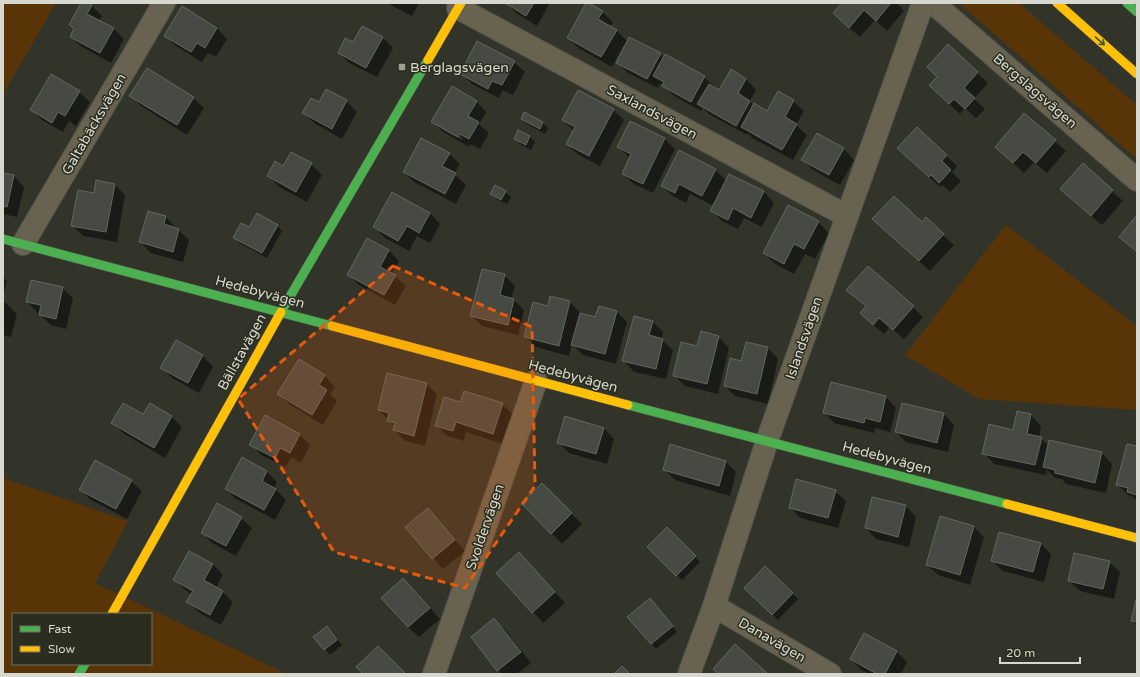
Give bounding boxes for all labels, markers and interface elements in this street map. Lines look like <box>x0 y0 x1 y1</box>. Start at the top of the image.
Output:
one-way arrow <box>1095 37 1106 46</box>
street label: Bergslagsvägen <box>990 50 1080 132</box>
place label: Berglagsvägen <box>410 59 509 76</box>
marker: Berglagsvägen <box>397 62 407 72</box>
street label: Galtabäcksvägen <box>58 70 130 178</box>
street label: Saxlandsvägen <box>604 81 700 143</box>
street label: Hedebyvägen <box>213 272 307 312</box>
street label: Islandsvägen <box>782 294 826 382</box>
street label: Bällstavägen <box>214 311 270 393</box>
street label: Hedebyvägen <box>526 356 620 396</box>
street label: Hedebyvägen <box>840 438 934 478</box>
street label: Svoldervägen <box>462 482 508 572</box>
legend <box>12 613 152 665</box>
street label: Danavägen <box>735 614 809 666</box>
text: Fast <box>48 622 72 636</box>
scale bar <box>1000 639 1080 665</box>
text: Slow <box>48 642 75 656</box>
text: 20 m <box>1006 646 1035 660</box>

